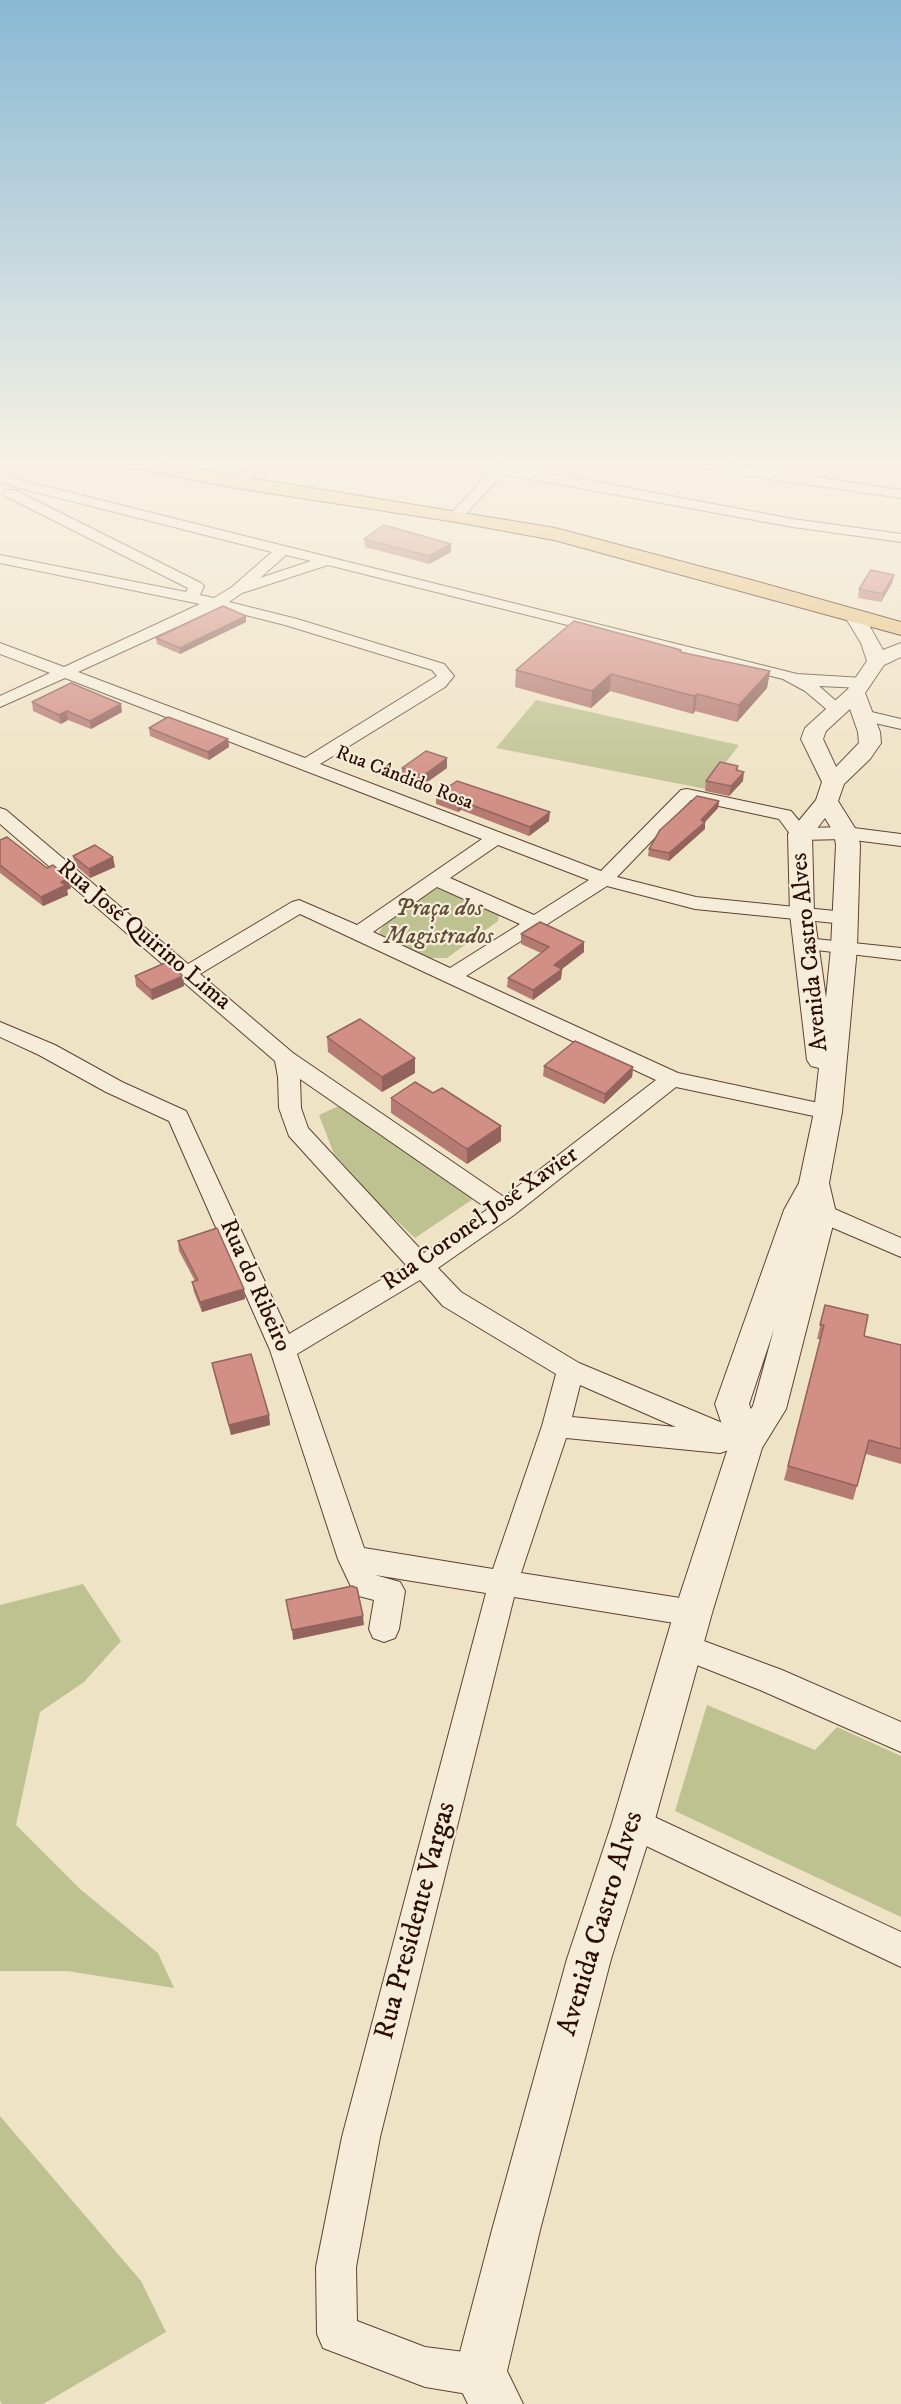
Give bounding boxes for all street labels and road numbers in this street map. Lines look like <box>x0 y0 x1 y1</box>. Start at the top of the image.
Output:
street label: Rua Cândido Rosa <box>332 742 476 816</box>
street label: Avenida Castro Alves <box>786 851 836 1053</box>
street label: Rua José Quirino Lima <box>50 855 236 1017</box>
street label: Rua Coronel José Xavier <box>377 1141 585 1299</box>
street label: Rua do Ribeiro <box>212 1215 296 1357</box>
street label: Rua Presidente Vargas <box>369 1798 465 2044</box>
street label: Avenida Castro Alves <box>552 1808 652 2040</box>

